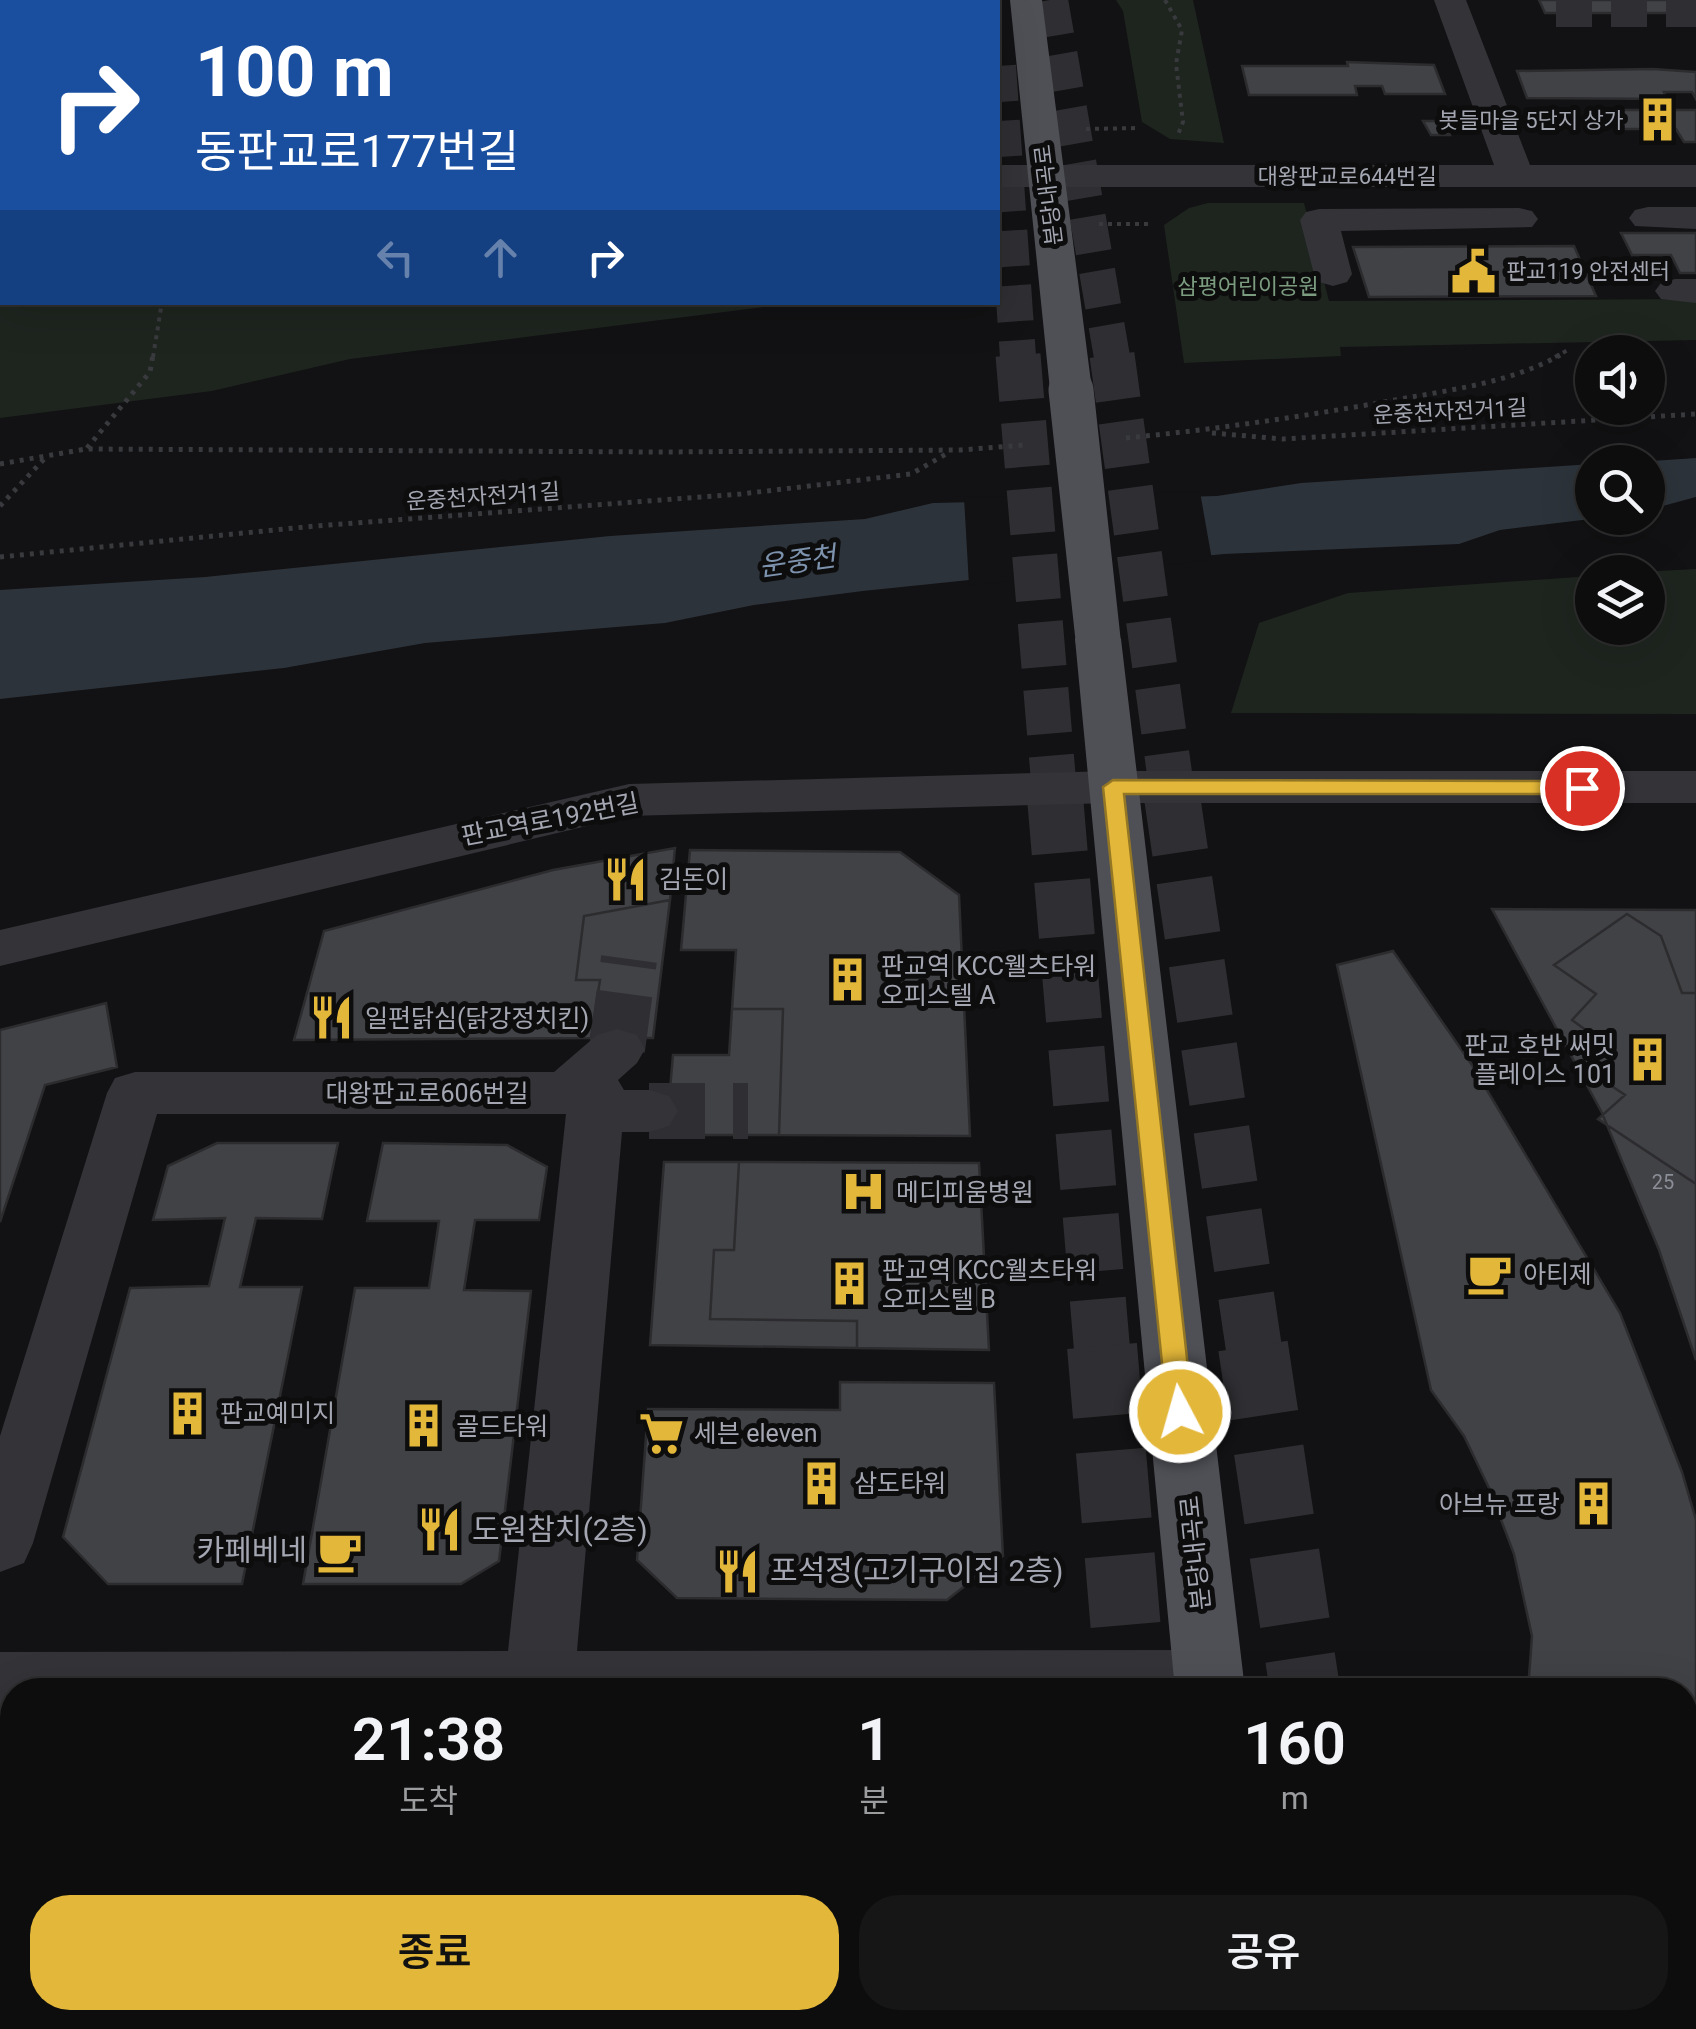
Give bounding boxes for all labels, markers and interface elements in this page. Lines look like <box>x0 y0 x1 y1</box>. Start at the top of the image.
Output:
text: 100 m <box>195 31 394 113</box>
icon: right <box>30 40 160 170</box>
building icon: 봇들마을 5단지 상가 <box>1633 96 1681 144</box>
place label: 봇들마을 5단지 상가 <box>1439 108 1624 133</box>
text: 동판교로177번길 <box>195 125 519 178</box>
street label: 분당내곡로 <box>1030 143 1067 247</box>
street label: 대왕판교로644번길 <box>1258 164 1436 189</box>
icon: left <box>368 230 423 285</box>
icon: ahead <box>473 230 528 285</box>
icon: right <box>578 230 633 285</box>
public building icon: 판교119 안전센터 <box>1449 247 1497 295</box>
place label: 판교119 안전센터 <box>1506 259 1670 284</box>
park label: 삼평어린이공원 <box>1177 274 1319 299</box>
map controls <box>1575 335 1665 645</box>
button: sound <box>1575 335 1665 425</box>
street label: 운중천자전거1길 <box>1372 395 1528 428</box>
button: search <box>1575 445 1665 535</box>
street label: 운중천자전거1길 <box>405 479 561 514</box>
water label: 운중천 <box>757 539 841 583</box>
button: layers <box>1575 555 1665 645</box>
pin <box>1540 746 1625 831</box>
icon: arrive <box>1555 761 1610 816</box>
street label: 판교역로192번길 <box>459 788 641 851</box>
restaurant icon: 김돈이 <box>602 855 650 903</box>
place label: 김돈이 <box>659 865 728 894</box>
place label: 판교역 KCC웰츠타워 오피스텔 A <box>881 952 1096 1010</box>
building icon: 판교역 KCC웰츠타워 오피스텔 A <box>824 956 872 1004</box>
restaurant icon: 일편닭심(닭강정치킨) <box>308 994 356 1042</box>
place label: 일편닭심(닭강정치킨) <box>365 1004 589 1033</box>
place label: 판교 호반 써밋 플레이스 101 <box>1465 1031 1615 1089</box>
building icon: 판교 호반 써밋 플레이스 101 <box>1624 1035 1672 1083</box>
street label: 대왕판교로606번길 <box>325 1079 529 1108</box>
hospital icon: 메디피움병원 <box>839 1168 887 1216</box>
house number: 25 <box>1652 1170 1674 1194</box>
place label: 메디피움병원 <box>896 1178 1034 1207</box>
cafe icon: 아티제 <box>1466 1250 1514 1298</box>
place label: 판교역 KCC웰츠타워 오피스텔 B <box>882 1256 1097 1314</box>
building icon: 판교역 KCC웰츠타워 오피스텔 B <box>825 1260 873 1308</box>
place label: 아티제 <box>1523 1260 1592 1289</box>
position arrow <box>1128 1360 1232 1464</box>
building icon: 판교예미지 <box>163 1389 211 1437</box>
place label: 판교예미지 <box>220 1399 335 1428</box>
building icon: 골드타워 <box>399 1402 447 1450</box>
supermarket icon: 세븐 eleven <box>637 1409 685 1457</box>
place label: 골드타워 <box>456 1412 548 1441</box>
place label: 세븐 eleven <box>694 1419 818 1448</box>
building icon: 삼도타워 <box>797 1459 845 1507</box>
place label: 삼도타워 <box>854 1469 946 1498</box>
building icon: 아브뉴 프랑 <box>1569 1480 1617 1528</box>
place label: 아브뉴 프랑 <box>1439 1490 1560 1519</box>
street label: 분당내곡로 <box>1175 1494 1216 1612</box>
restaurant icon: 도원참치(2층) <box>415 1506 463 1554</box>
place label: 도원참치(2층) <box>472 1512 648 1547</box>
cafe icon: 카페베네 <box>316 1527 364 1575</box>
place label: 카페베네 <box>197 1533 307 1568</box>
restaurant icon: 포석정(고기구이집 2층) <box>713 1547 761 1595</box>
place label: 포석정(고기구이집 2층) <box>770 1553 1063 1588</box>
text: 21:38 <box>352 1704 505 1775</box>
text: 1 <box>857 1704 891 1775</box>
text: 160 <box>1243 1708 1346 1779</box>
text: m <box>1281 1779 1309 1817</box>
text: 도착 <box>399 1782 458 1820</box>
text: 분 <box>860 1782 889 1820</box>
button: 종료 <box>30 1895 839 2010</box>
button: 공유 <box>859 1895 1668 2010</box>

